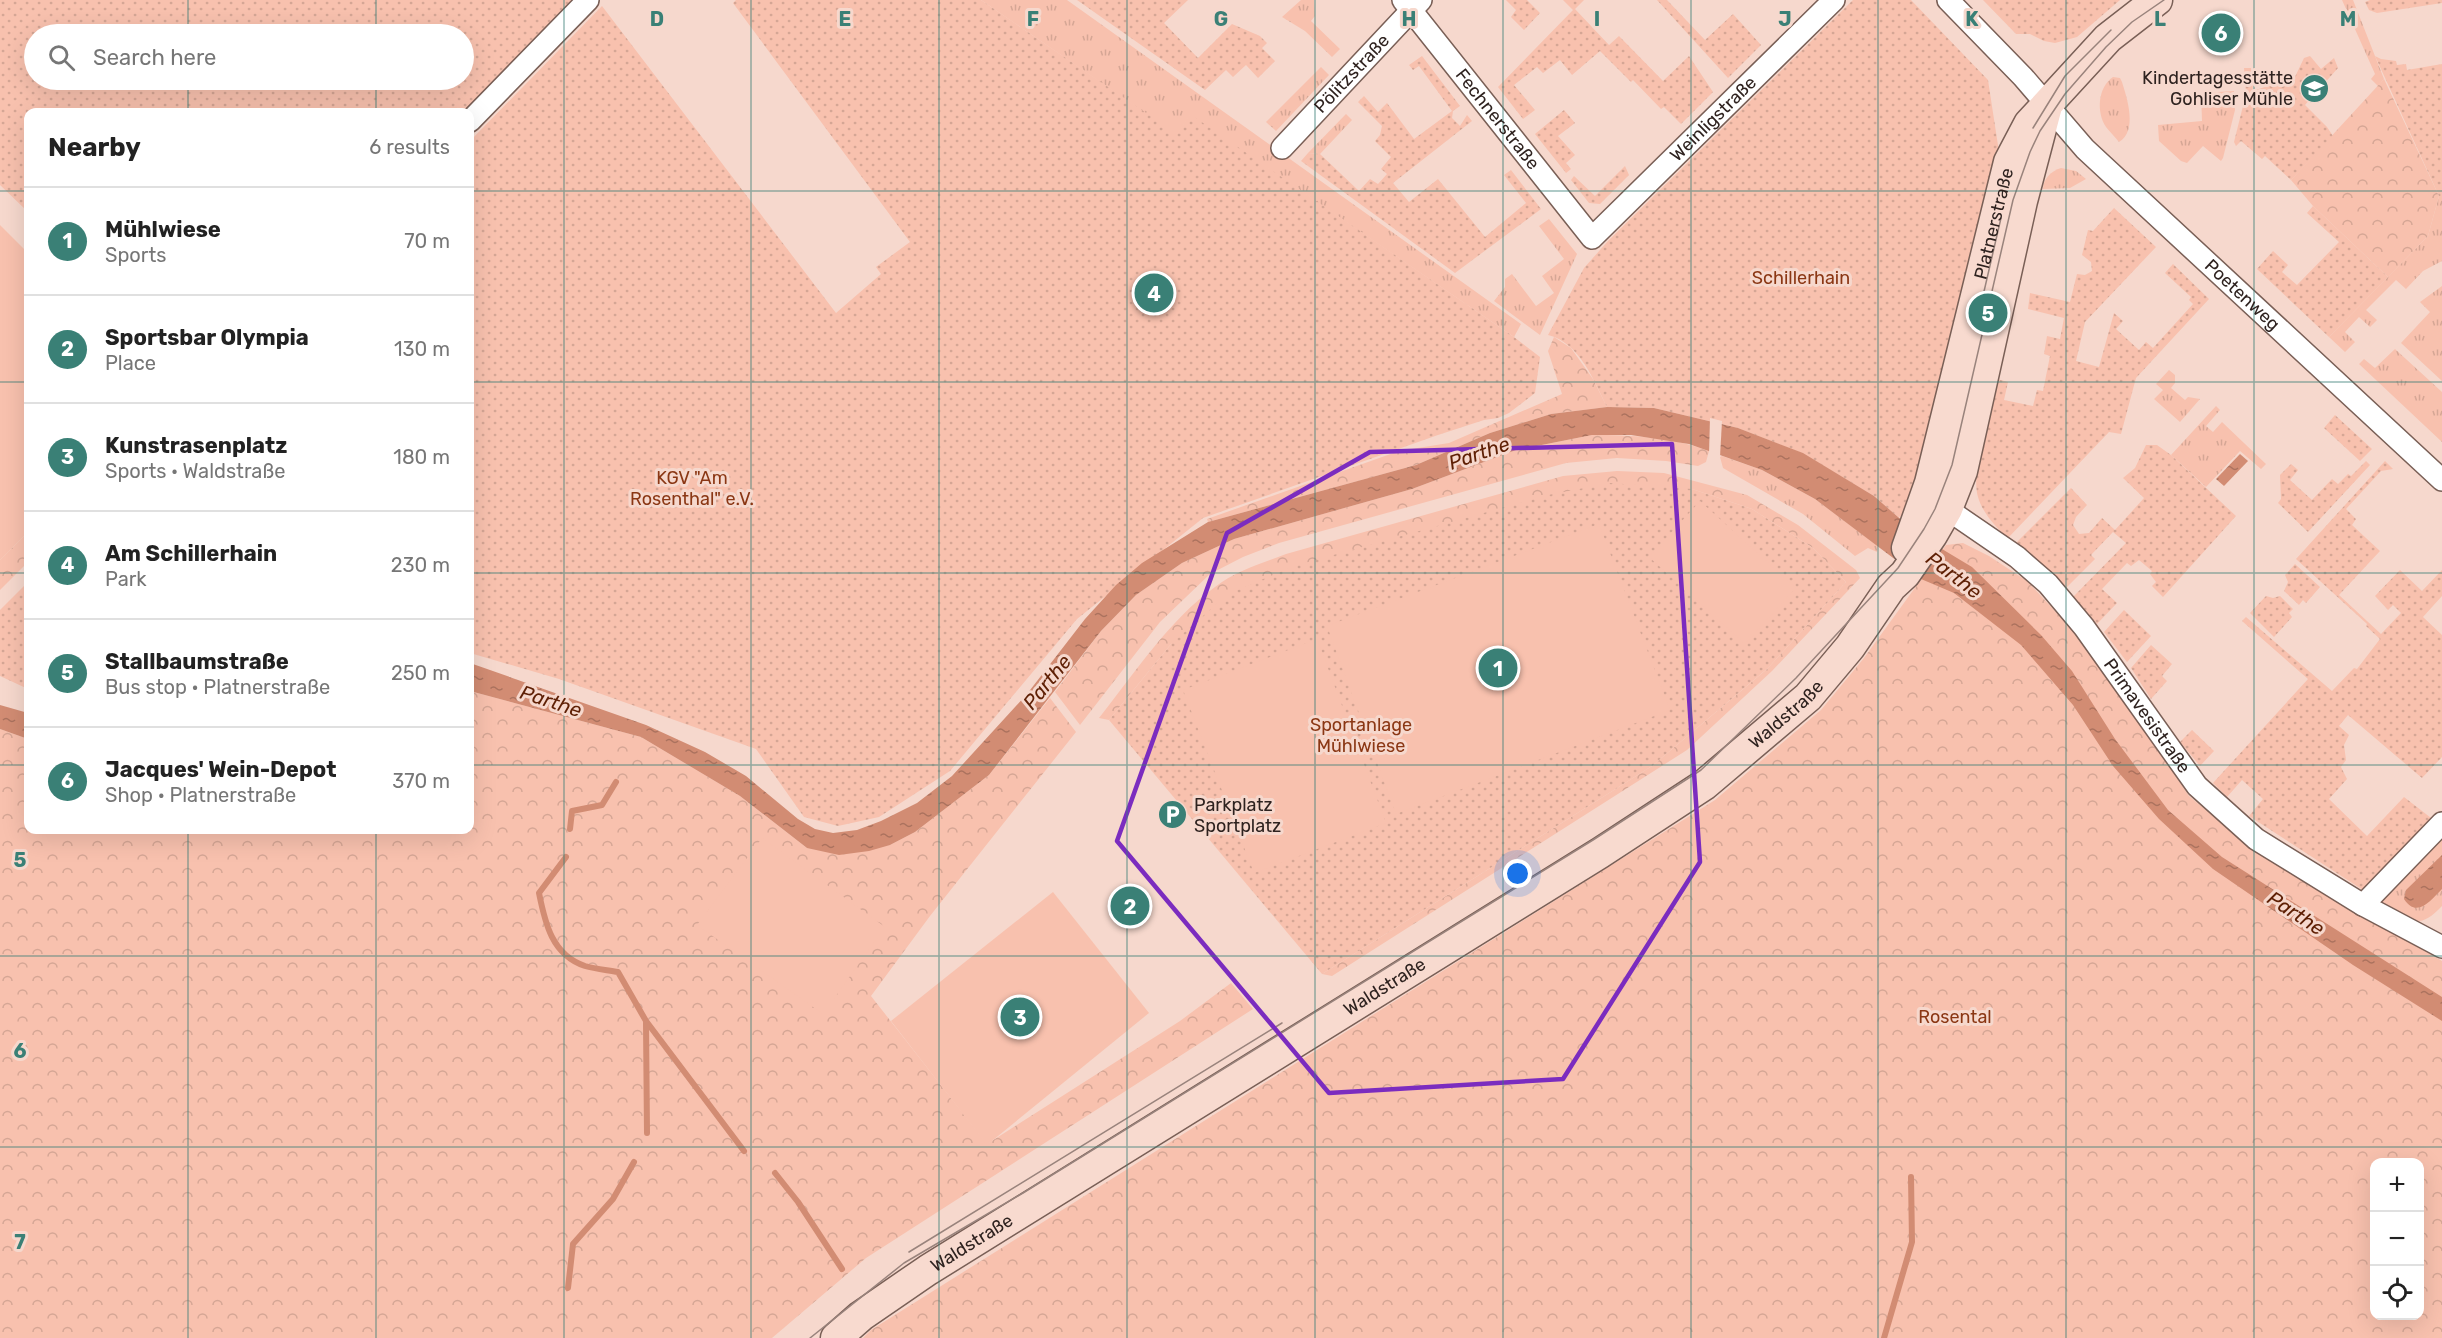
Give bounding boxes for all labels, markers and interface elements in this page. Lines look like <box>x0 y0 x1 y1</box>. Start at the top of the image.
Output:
text: D <box>650 7 664 31</box>
text: E <box>839 7 851 31</box>
text: F <box>1027 7 1039 31</box>
text: G <box>1214 7 1228 31</box>
text: H <box>1402 7 1416 31</box>
text: I <box>1594 7 1600 31</box>
text: J <box>1778 7 1792 31</box>
text: K <box>1965 7 1979 31</box>
text: L <box>2154 7 2166 31</box>
text: M <box>2340 7 2356 31</box>
pin: 6 <box>2202 10 2240 56</box>
search box <box>24 24 474 90</box>
street label: Pölitzstraße <box>1309 30 1394 118</box>
icon: search <box>45 41 78 74</box>
text: Search here <box>93 44 216 71</box>
street label: Fechnerstraße <box>1451 64 1544 174</box>
place label: Kindertagesstätte Gohliser Mühle <box>2142 67 2293 110</box>
street label: Weinligstraße <box>1665 71 1761 166</box>
school or university icon: Kindertagesstätte Gohliser Mühle <box>2298 72 2330 104</box>
text: Nearby <box>48 132 141 163</box>
text: 6 results <box>369 135 450 159</box>
street label: Platnerstraße <box>1969 166 2018 282</box>
text: Mühlwiese <box>105 216 221 243</box>
text: 1 <box>63 229 72 253</box>
text: 70 m <box>404 229 450 253</box>
text: Sports <box>105 243 166 267</box>
street label: Poetenweg <box>2200 255 2285 335</box>
park label: Schillerhain <box>1752 267 1850 289</box>
pin: 4 <box>1134 270 1174 316</box>
pin: 5 <box>1968 290 2008 336</box>
text: Sportsbar Olympia <box>105 324 309 351</box>
text: 2 <box>61 337 74 361</box>
text: 130 m <box>394 337 450 361</box>
text: Place <box>105 351 156 375</box>
water label: Parthe <box>1445 431 1513 475</box>
text: Kunstrasenplatz <box>105 432 287 459</box>
text: 3 <box>61 445 74 469</box>
text: 180 m <box>393 445 450 469</box>
text: Sports · Waldstraße <box>105 459 285 483</box>
park label: KGV "Am Rosenthal" e.V. <box>630 467 754 510</box>
text: Am Schillerhain <box>105 540 277 567</box>
water label: Parthe <box>1922 546 1986 604</box>
text: 4 <box>61 553 74 577</box>
text: 230 m <box>391 553 450 577</box>
text: Park <box>105 567 147 591</box>
pin: 1 <box>1478 646 1518 690</box>
text: Stallbaumstraße <box>105 648 289 675</box>
water label: Parthe <box>1018 650 1076 714</box>
street label: Primavesistraße <box>2099 654 2195 777</box>
text: 5 <box>61 661 74 685</box>
text: 250 m <box>391 661 450 685</box>
text: Bus stop · Platnerstraße <box>105 675 330 699</box>
street label: Waldstraße <box>1744 676 1828 753</box>
water label: Parthe <box>517 680 585 722</box>
park label: Sportanlage Mühlwiese <box>1310 714 1412 757</box>
text: Jacques' Wein-Depot <box>105 756 337 783</box>
text: 6 <box>61 769 74 793</box>
text: 370 m <box>392 769 450 793</box>
text: Shop · Platnerstraße <box>105 783 296 807</box>
place label: Parkplatz Sportplatz <box>1194 794 1281 837</box>
parking icon: Parkplatz Sportplatz <box>1157 799 1189 831</box>
text: 5 <box>14 848 27 872</box>
your location <box>1503 859 1532 888</box>
pin: 2 <box>1110 884 1150 928</box>
water label: Parthe <box>2263 886 2329 940</box>
street label: Waldstraße <box>1339 953 1430 1020</box>
pin: 3 <box>1000 994 1040 1040</box>
park label: Rosental <box>1918 1006 1992 1028</box>
text: 6 <box>13 1039 27 1063</box>
map controls <box>2370 1158 2424 1320</box>
button: + <box>2370 1158 2424 1212</box>
street label: Waldstraße <box>927 1209 1017 1277</box>
button: − <box>2370 1212 2424 1266</box>
text: 7 <box>14 1230 26 1254</box>
button: locate <box>2370 1266 2424 1320</box>

